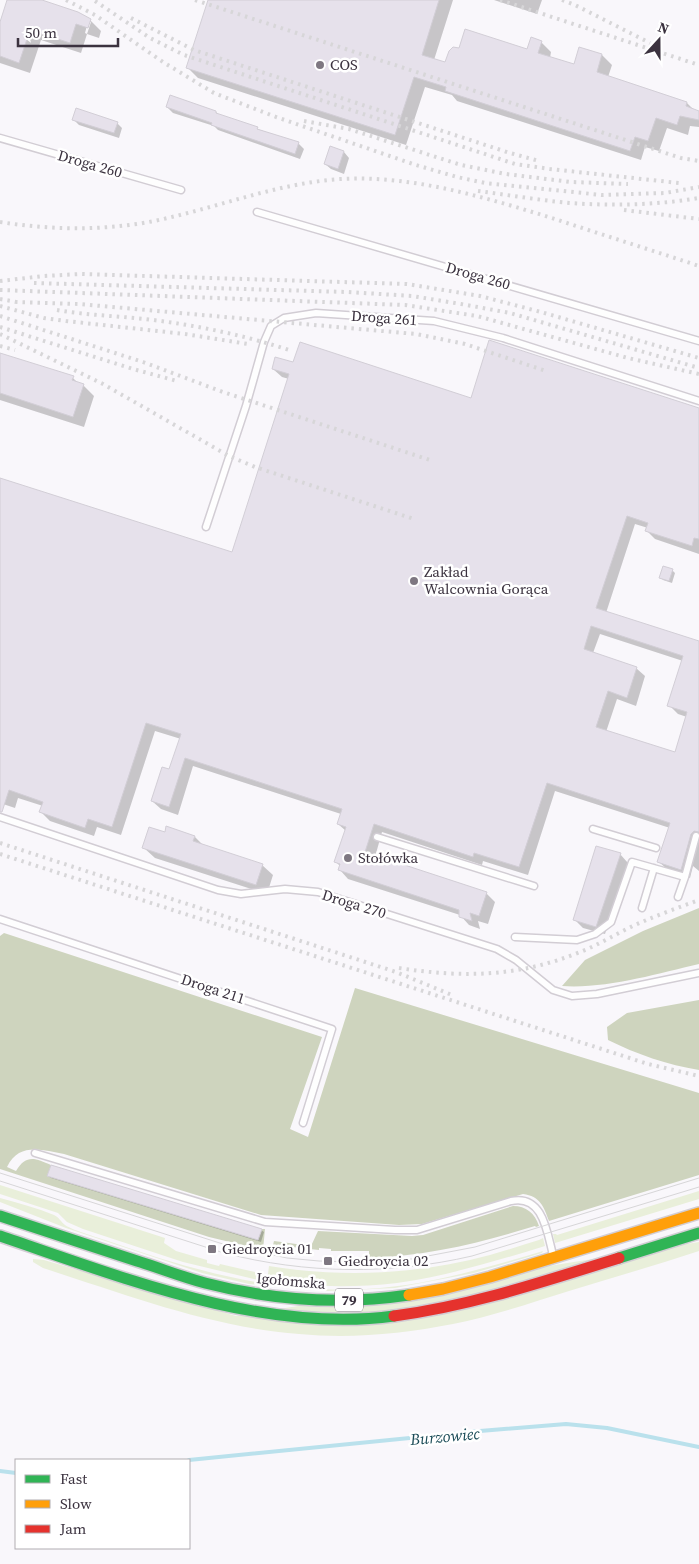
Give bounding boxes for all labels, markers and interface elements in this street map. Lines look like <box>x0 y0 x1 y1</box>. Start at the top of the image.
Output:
scale bar <box>18 15 118 47</box>
north arrow <box>634 15 684 65</box>
text: N <box>655 17 672 39</box>
text: 50 m <box>25 22 57 43</box>
place label: COS <box>330 54 358 75</box>
marker: COS <box>314 59 326 71</box>
street label: Droga 260 <box>55 144 125 183</box>
street label: Droga 260 <box>443 256 513 295</box>
street label: Droga 261 <box>350 305 418 330</box>
place label: Zakład Walcownia Gorąca <box>424 561 549 599</box>
marker: Zakład Walcownia Gorąca <box>408 575 420 587</box>
place label: Stołówka <box>358 847 419 868</box>
marker: Stołówka <box>342 852 354 864</box>
street label: Droga 270 <box>319 884 389 923</box>
street label: Droga 211 <box>178 968 248 1009</box>
place label: Giedroycia 01 <box>222 1238 312 1259</box>
marker: Giedroycia 01 <box>206 1243 218 1255</box>
place label: Giedroycia 02 <box>338 1250 428 1271</box>
marker: Giedroycia 02 <box>322 1255 334 1267</box>
street label: Igołomska <box>256 1267 327 1294</box>
road number: 79 <box>335 1288 363 1312</box>
water label: Burzowiec <box>408 1422 481 1450</box>
legend <box>15 1459 190 1549</box>
text: Fast <box>60 1468 87 1489</box>
text: Slow <box>60 1493 92 1514</box>
text: Jam <box>59 1518 87 1539</box>

